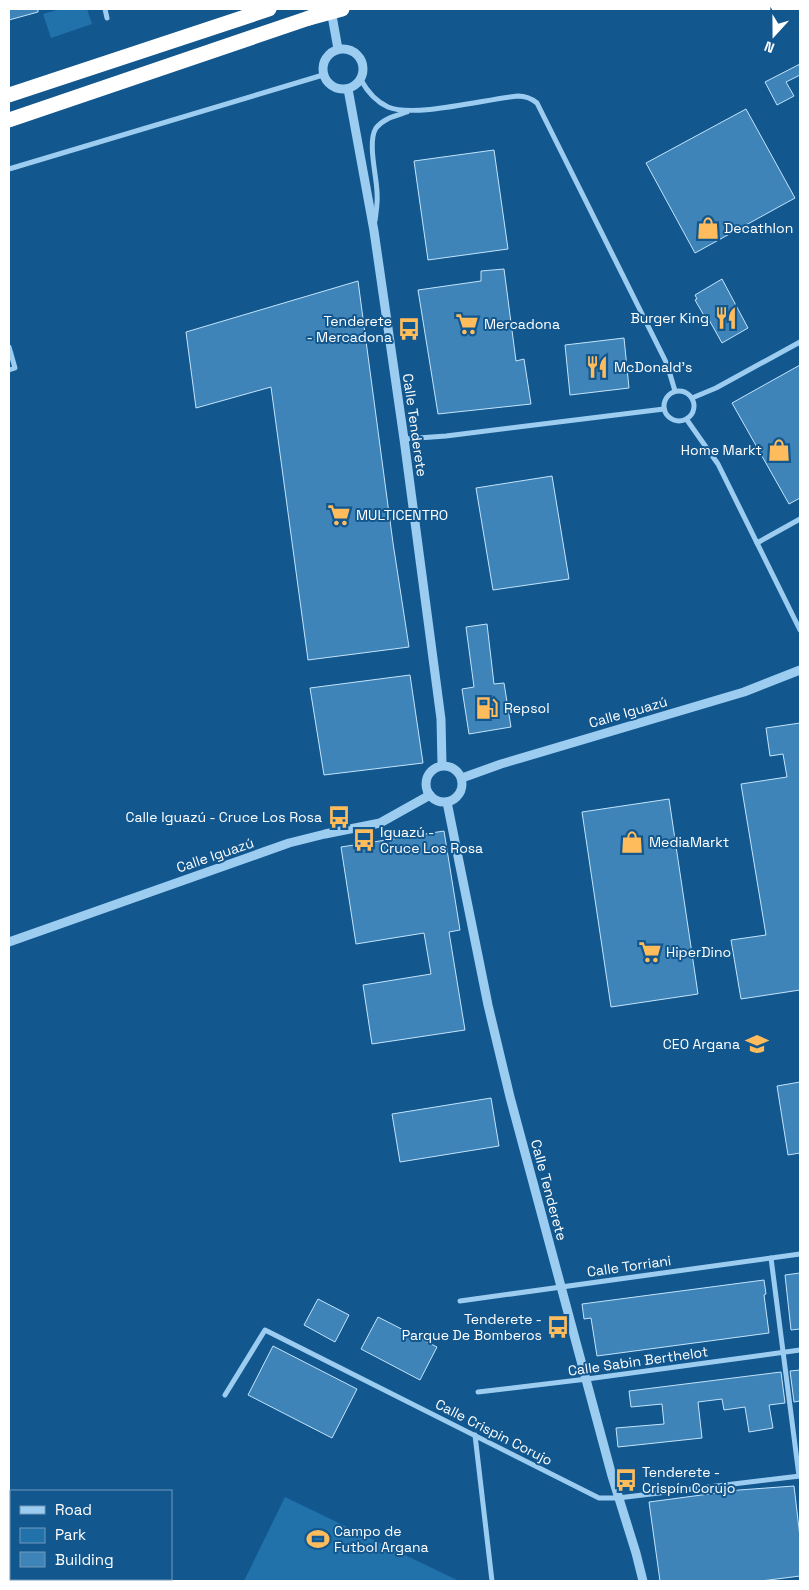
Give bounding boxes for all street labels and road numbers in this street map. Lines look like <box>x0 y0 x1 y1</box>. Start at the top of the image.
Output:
street label: Calle Tenderete <box>399 372 431 478</box>
street label: Calle Iguazú <box>587 692 669 732</box>
street label: Calle Iguazú <box>174 833 256 877</box>
street label: Calle Tenderete <box>527 1137 571 1243</box>
street label: Calle Torriani <box>586 1251 672 1281</box>
street label: Calle Sabin Berthelot <box>567 1342 709 1380</box>
street label: Calle Crispin Corujo <box>432 1395 556 1469</box>

